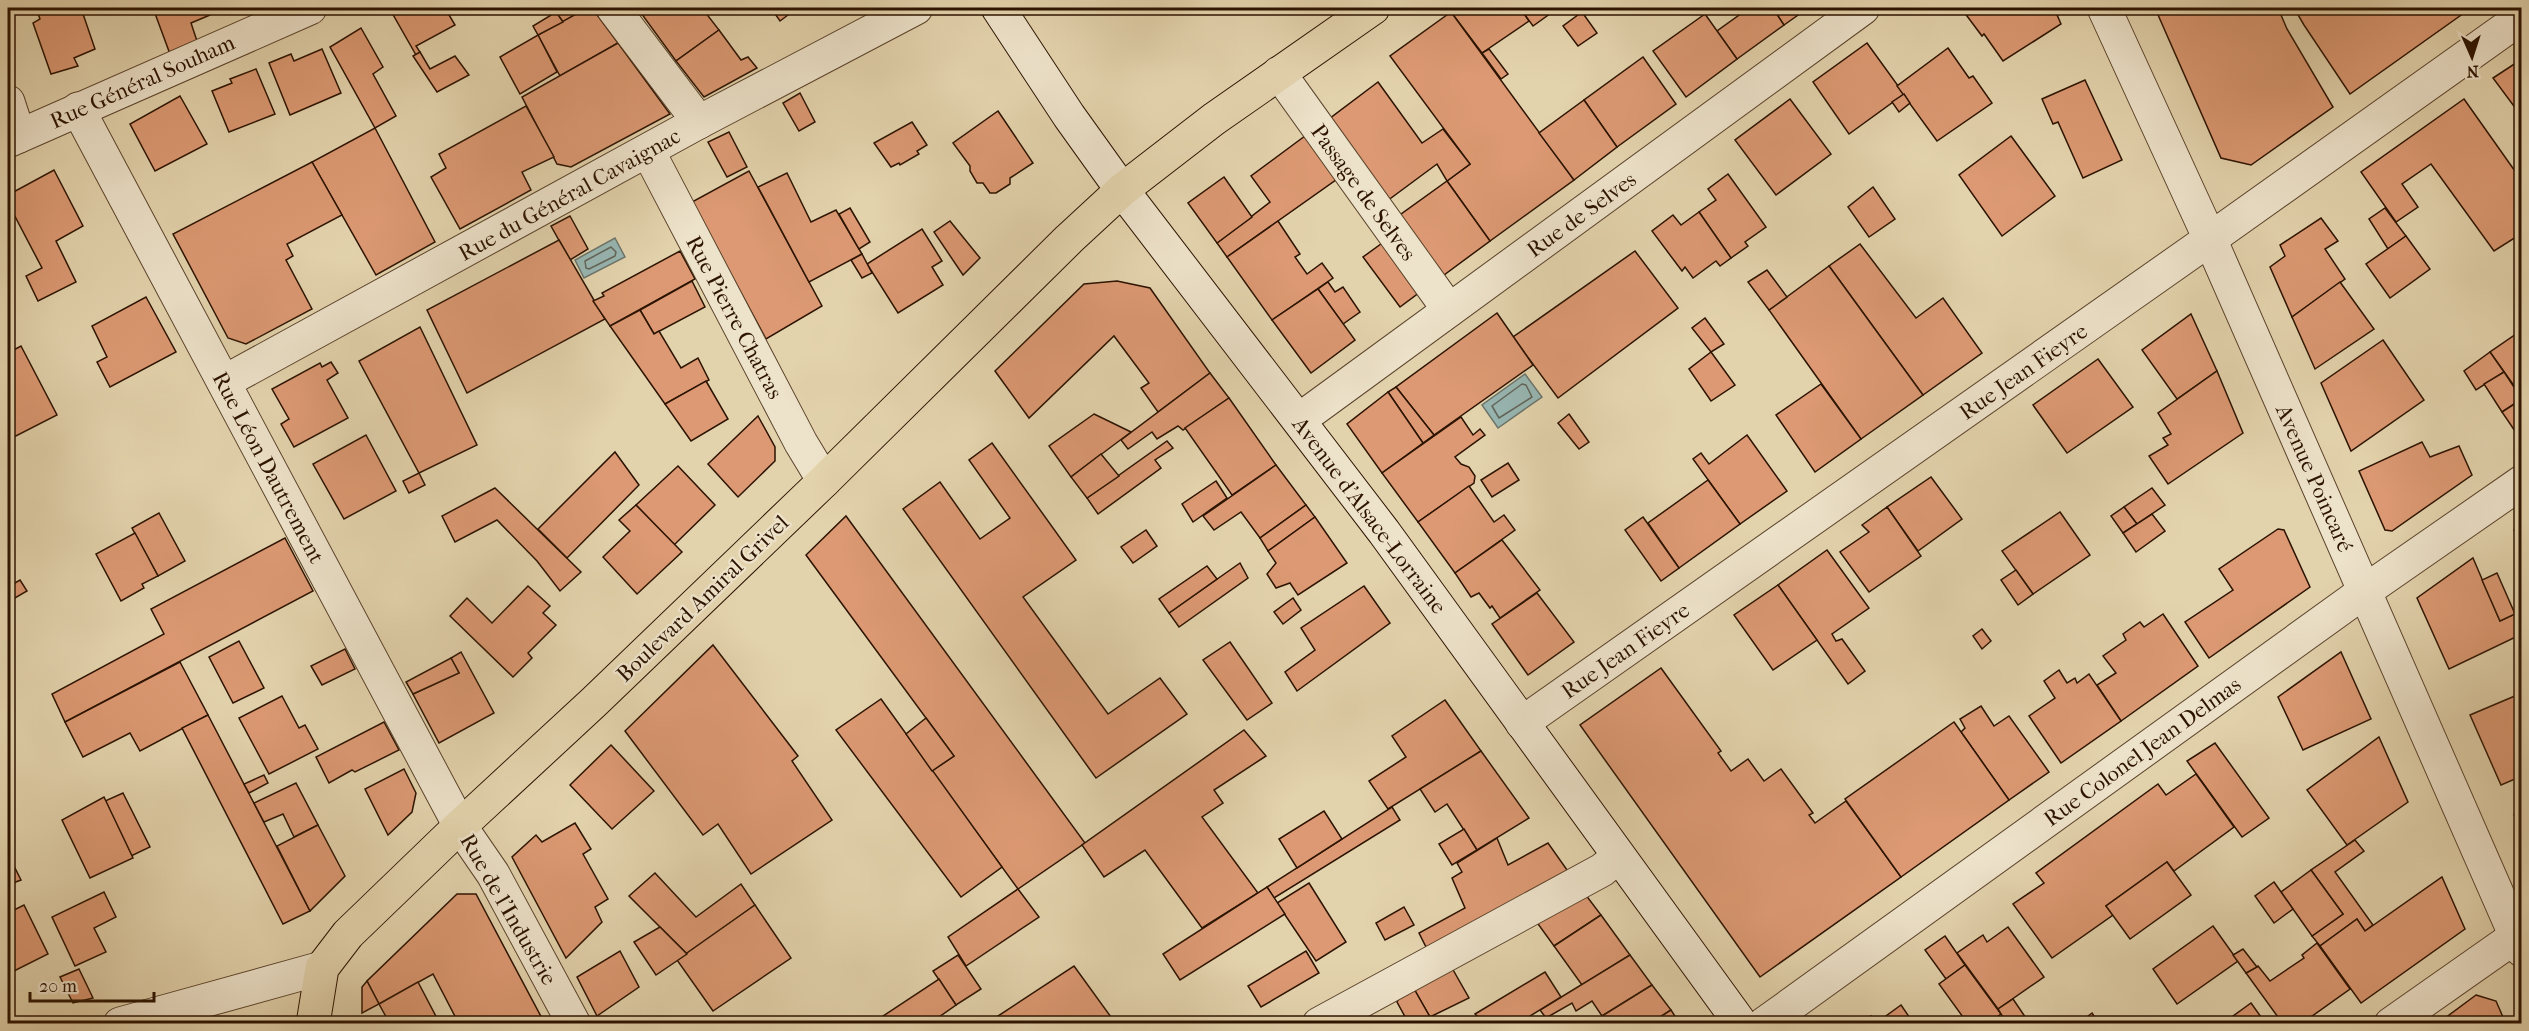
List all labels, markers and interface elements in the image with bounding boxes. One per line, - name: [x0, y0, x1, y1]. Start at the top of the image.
- north arrow: [2442, 27, 2502, 87]
- street label: Rue Général Souham: [46, 29, 239, 134]
- text: N: [2465, 62, 2479, 81]
- street label: Passage de Selves: [1305, 119, 1421, 266]
- street label: Rue du Général Cavaignac: [454, 123, 685, 267]
- street label: Rue de Selves: [1522, 166, 1641, 263]
- street label: Rue Pierre Chatras: [680, 231, 788, 404]
- street label: Rue Jean Fieyre: [1955, 318, 2093, 426]
- street label: Rue Léon Dautrement: [207, 367, 330, 568]
- street label: Avenue Poincaré: [2270, 400, 2358, 556]
- street label: Avenue d'Alsace-Lorraine: [1286, 411, 1452, 619]
- street label: Boulevard Amiral Grivel: [611, 510, 794, 688]
- street label: Rue Jean Fieyre: [1557, 597, 1695, 705]
- street label: Rue Colonel Jean Delmas: [2039, 672, 2246, 832]
- street label: Rue de l'Industrie: [454, 829, 562, 990]
- scale bar: [30, 965, 154, 1003]
- text: 20 m: [39, 976, 77, 997]

